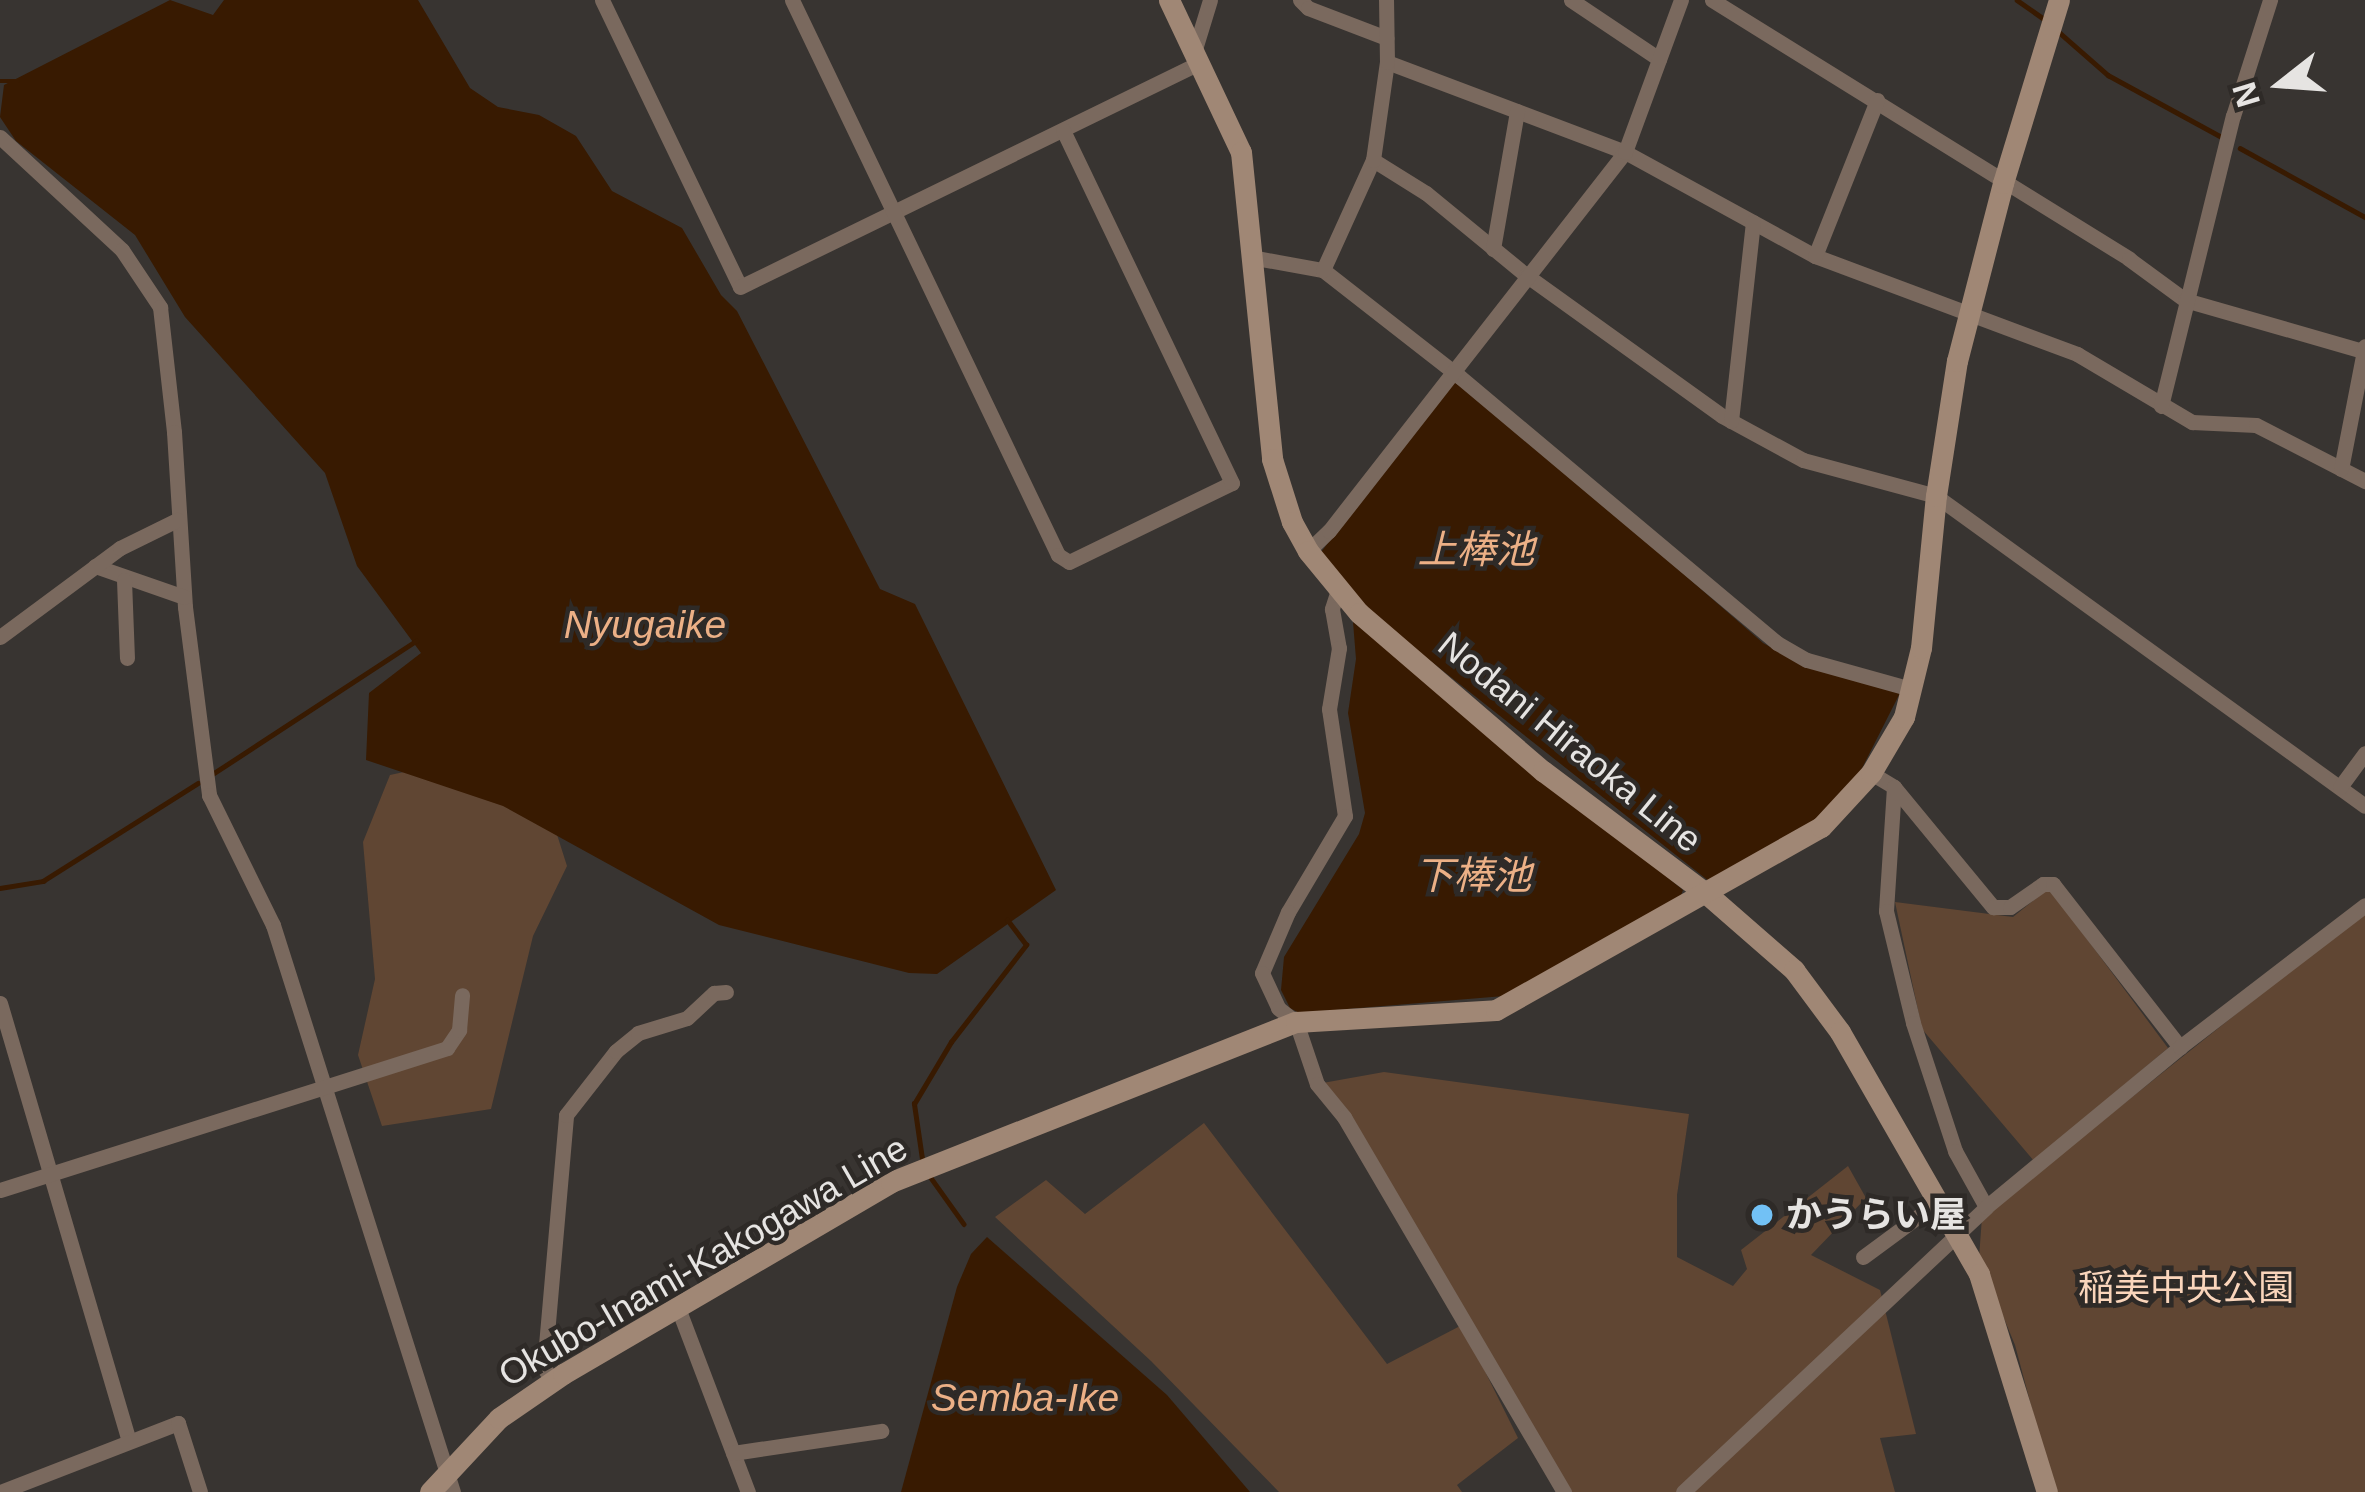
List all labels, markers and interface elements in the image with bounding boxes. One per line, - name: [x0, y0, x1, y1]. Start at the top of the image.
- north arrow: [2221, 24, 2341, 144]
- text: N: [2225, 78, 2267, 111]
- water label: 上棒池: [1418, 527, 1534, 573]
- water label: Nyugaike: [564, 602, 726, 648]
- street label: Nodani Hiraoka Line: [1430, 623, 1710, 861]
- water label: 下棒池: [1415, 853, 1531, 899]
- street label: Okubo-Inami-Kakogawa Line: [491, 1126, 915, 1396]
- place label: かうらい屋: [1786, 1193, 1966, 1237]
- marker: かうらい屋: [1749, 1202, 1775, 1228]
- park label: 稲美中央公園: [2078, 1266, 2294, 1310]
- water label: Semba-Ike: [931, 1375, 1119, 1421]

